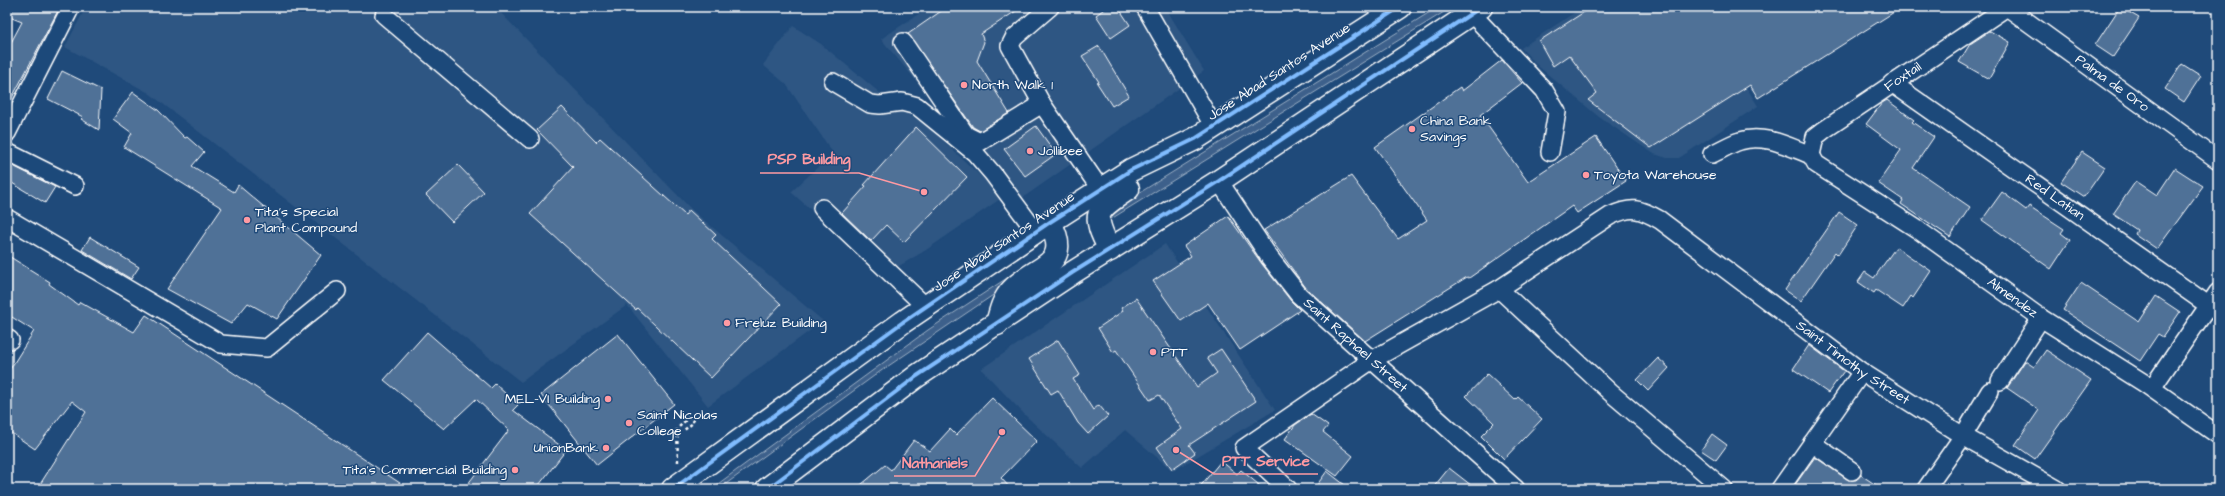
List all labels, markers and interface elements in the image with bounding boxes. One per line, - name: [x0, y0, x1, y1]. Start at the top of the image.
- street label: Jose Abad Santos Avenue: [1204, 18, 1355, 126]
- street label: Palma de Oro: [2071, 50, 2154, 117]
- street label: Foxtail: [1880, 57, 1926, 97]
- place label: North Walk 1: [972, 75, 1053, 95]
- marker: North Walk 1: [959, 80, 969, 90]
- place label: China Bank Savings: [1420, 111, 1492, 147]
- marker: China Bank Savings: [1407, 124, 1417, 134]
- place label: Jollibee: [1038, 141, 1083, 161]
- callout: PSP Building: [760, 146, 859, 173]
- marker: Jollibee: [1025, 146, 1035, 156]
- text: PSP Building: [768, 149, 851, 172]
- place label: Toyota Warehouse: [1594, 165, 1717, 185]
- street label: Red Latian: [2021, 169, 2089, 225]
- marker: Toyota Warehouse: [1581, 170, 1591, 180]
- street label: Jose Abad Santos Avenue: [929, 187, 1079, 297]
- place label: Tita's Special Plant Compound: [255, 202, 357, 238]
- marker: Tita's Special Plant Compound: [242, 215, 252, 225]
- street label: Almendez: [1983, 272, 2042, 323]
- street label: Saint Raphael Street: [1299, 293, 1412, 398]
- place label: Freluz Building: [735, 313, 827, 333]
- street label: Saint Timothy Street: [1792, 316, 1914, 410]
- marker: Freluz Building: [722, 318, 732, 328]
- place label: PTT: [1161, 342, 1188, 362]
- marker: PTT: [1148, 347, 1158, 357]
- place label: MEL-VI Building: [505, 389, 600, 409]
- marker: MEL-VI Building: [603, 394, 613, 404]
- place label: Saint Nicolas College: [637, 405, 718, 441]
- marker: Saint Nicolas College: [624, 418, 634, 428]
- place label: UnionBank: [533, 438, 598, 458]
- marker: UnionBank: [601, 443, 611, 453]
- callout: PTT Service: [1214, 447, 1318, 474]
- callout: Nathaniels: [894, 449, 975, 476]
- text: PTT Service: [1222, 451, 1310, 472]
- text: Nathaniels: [902, 453, 968, 474]
- place label: Tita's Commercial Building: [343, 460, 507, 480]
- marker: Tita's Commercial Building: [510, 465, 520, 475]

